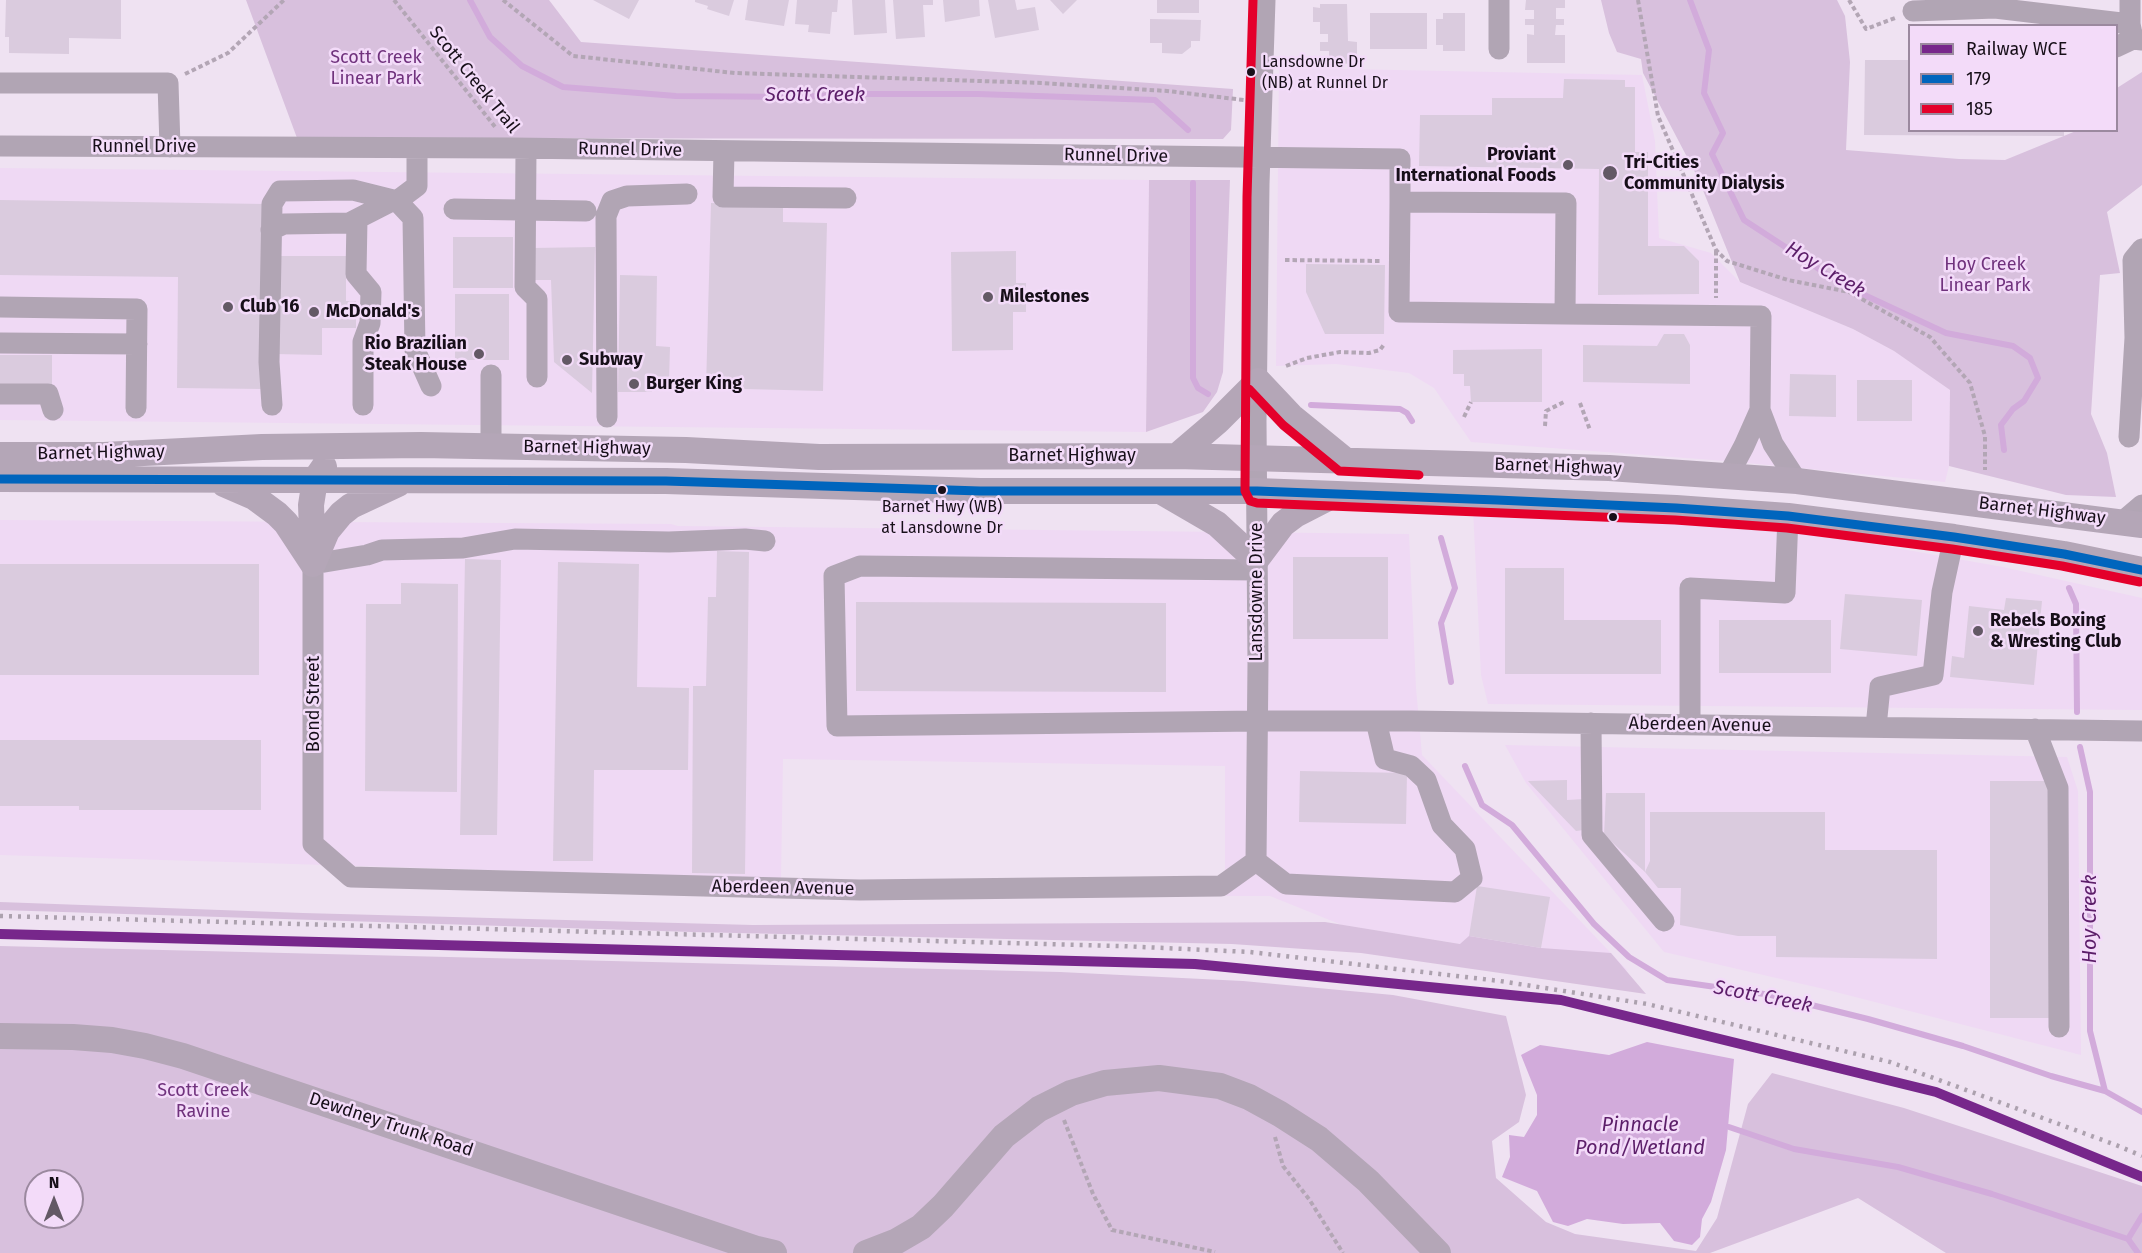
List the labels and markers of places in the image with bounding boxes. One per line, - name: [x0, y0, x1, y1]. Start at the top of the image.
- place label: Lansdowne Dr (NB) at Runnel Dr: [1262, 53, 1388, 91]
- marker: Lansdowne Dr (NB) at Runnel Dr: [1245, 66, 1257, 78]
- place label: Proviant International Foods: [1395, 144, 1556, 186]
- place label: Tri-Cities Community Dialysis: [1624, 152, 1784, 195]
- marker: Proviant International Foods: [1561, 158, 1575, 172]
- marker: Tri-Cities Community Dialysis: [1601, 164, 1619, 182]
- place label: Milestones: [1000, 286, 1089, 308]
- marker: Milestones: [981, 290, 995, 304]
- place label: Club 16: [240, 296, 299, 318]
- marker: Club 16: [221, 300, 235, 314]
- place label: McDonald's: [326, 301, 420, 323]
- marker: McDonald's: [307, 305, 321, 319]
- place label: Rio Brazilian Steak House: [364, 333, 467, 376]
- marker: Rio Brazilian Steak House: [472, 347, 486, 361]
- place label: Subway: [579, 349, 642, 371]
- marker: Subway: [560, 353, 574, 367]
- place label: Burger King: [646, 373, 742, 395]
- marker: Burger King: [627, 377, 641, 391]
- marker: Barnet Hwy (WB) at Lansdowne Dr: [936, 484, 948, 496]
- place label: Barnet Hwy (WB) at Lansdowne Dr: [881, 498, 1003, 536]
- unlabelled marker: [1607, 511, 1619, 523]
- place label: Rebels Boxing & Wresting Club: [1990, 610, 2122, 652]
- marker: Rebels Boxing & Wresting Club: [1971, 624, 1985, 638]

